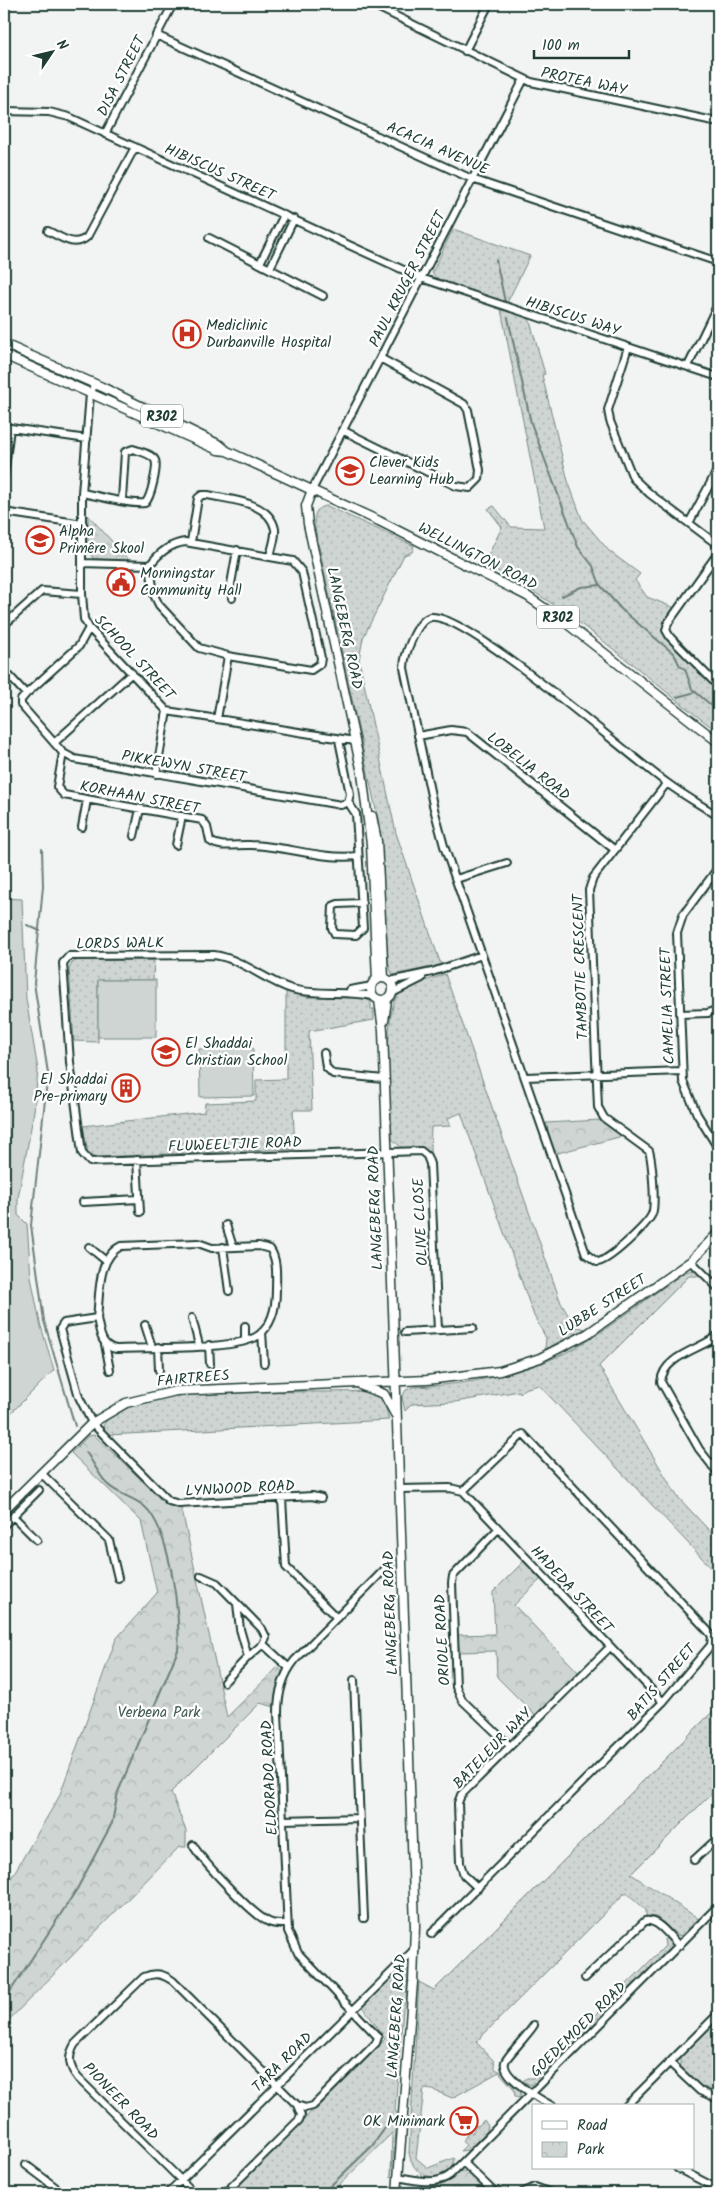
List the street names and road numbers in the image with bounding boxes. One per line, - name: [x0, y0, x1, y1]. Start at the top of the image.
- street label: DISA STREET: [91, 30, 153, 121]
- street label: PROTEA WAY: [538, 61, 630, 103]
- street label: ACACIA AVENUE: [383, 116, 494, 183]
- street label: HIBISCUS STREET: [160, 138, 281, 209]
- street label: PAUL KRUGER STREET: [363, 205, 454, 352]
- street label: HIBISCUS WAY: [522, 290, 624, 344]
- road number: R302: [141, 404, 183, 428]
- street label: WELLINGTON ROAD: [414, 516, 542, 597]
- street label: LANGEBERG ROAD: [319, 565, 369, 692]
- road number: R302: [537, 606, 579, 628]
- street label: SCHOOL STREET: [88, 609, 182, 708]
- street label: LOBELIA ROAD: [481, 726, 576, 807]
- street label: PIKKEWYN STREET: [120, 744, 250, 790]
- street label: KORHAAN STREET: [78, 775, 204, 822]
- street label: TAMBOTIE CRESCENT: [566, 892, 596, 1040]
- street label: LORDS WALK: [76, 931, 164, 957]
- street label: CAMELIA STREET: [654, 945, 682, 1065]
- street label: FLUWEELTJIE ROAD: [168, 1131, 303, 1159]
- street label: LANGEBERG ROAD: [362, 1145, 390, 1271]
- street label: OLIVE CLOSE: [407, 1176, 435, 1266]
- street label: LUBBE STREET: [553, 1267, 653, 1344]
- street label: FAIRTREES: [156, 1364, 230, 1394]
- street label: LYNWOOD ROAD: [185, 1474, 296, 1504]
- street label: HADEDA STREET: [524, 1540, 620, 1641]
- street label: LANGEBERG ROAD: [377, 1550, 405, 1676]
- street label: ORIOLE ROAD: [429, 1593, 457, 1686]
- street label: BATIS STREET: [621, 1637, 703, 1727]
- street label: BATELEUR WAY: [447, 1701, 539, 1795]
- street label: ELDORADO ROAD: [255, 1719, 285, 1836]
- street label: LANGEBERG ROAD: [381, 1953, 413, 2079]
- street label: GOEDEMOED ROAD: [525, 1976, 633, 2083]
- street label: TARA ROAD: [247, 2026, 319, 2099]
- street label: PIONEER ROAD: [76, 2057, 164, 2147]

